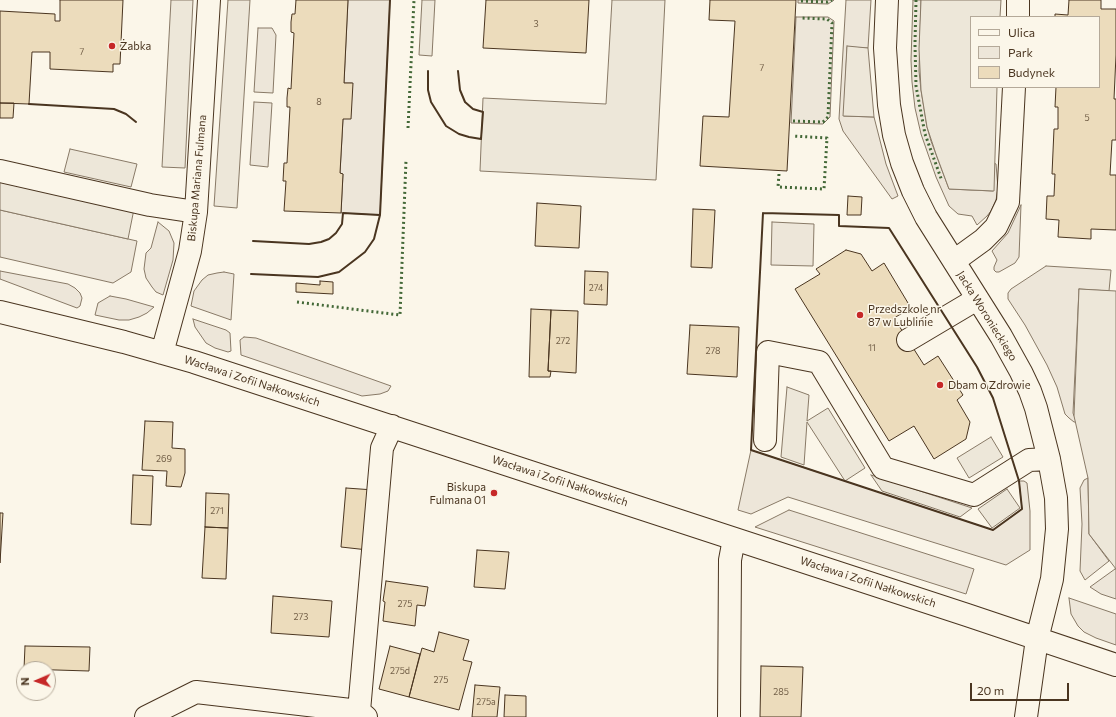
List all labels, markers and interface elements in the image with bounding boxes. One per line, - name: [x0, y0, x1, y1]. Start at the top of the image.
- legend: [970, 16, 1100, 88]
- house number: 3: [533, 19, 539, 29]
- text: Ulica: [1008, 25, 1035, 39]
- place label: Żabka: [120, 39, 151, 53]
- marker: Żabka: [107, 41, 117, 51]
- text: Park: [1008, 45, 1033, 59]
- house number: 7: [80, 47, 84, 57]
- house number: 7: [760, 63, 764, 73]
- text: Budynek: [1008, 65, 1055, 79]
- house number: 8: [316, 97, 322, 107]
- house number: 5: [1084, 113, 1090, 123]
- street label: Biskupa Mariana Fulmana: [185, 114, 209, 242]
- street label: Jacka Woronieckiego: [954, 269, 1020, 363]
- house number: 274: [589, 283, 603, 293]
- place label: Przedszkole nr 87 w Lublinie: [868, 302, 941, 328]
- marker: Przedszkole nr 87 w Lublinie: [855, 310, 865, 320]
- house number: 272: [556, 336, 570, 346]
- house number: 11: [868, 343, 876, 353]
- house number: 278: [705, 346, 721, 356]
- street label: Wacława i Zofii Nałkowskich: [182, 353, 322, 409]
- place label: Dbam o Zdrowie: [948, 378, 1030, 392]
- marker: Dbam o Zdrowie: [935, 380, 945, 390]
- street label: Wacława i Zofii Nałkowskich: [490, 453, 630, 509]
- house number: 269: [156, 454, 172, 464]
- place label: Biskupa Fulmana 01: [430, 480, 486, 506]
- marker: Biskupa Fulmana 01: [489, 488, 499, 498]
- house number: 271: [210, 506, 224, 516]
- street label: Wacława i Zofii Nałkowskich: [798, 554, 938, 610]
- house number: 275: [398, 599, 412, 609]
- house number: 273: [294, 612, 308, 622]
- north arrow: [16, 661, 56, 701]
- house number: 275d: [390, 666, 410, 676]
- house number: 275: [434, 675, 448, 685]
- scale bar: [972, 675, 1071, 701]
- text: N: [18, 677, 31, 686]
- text: 20 m: [977, 683, 1004, 697]
- house number: 285: [773, 687, 789, 697]
- house number: 275a: [476, 697, 496, 707]

